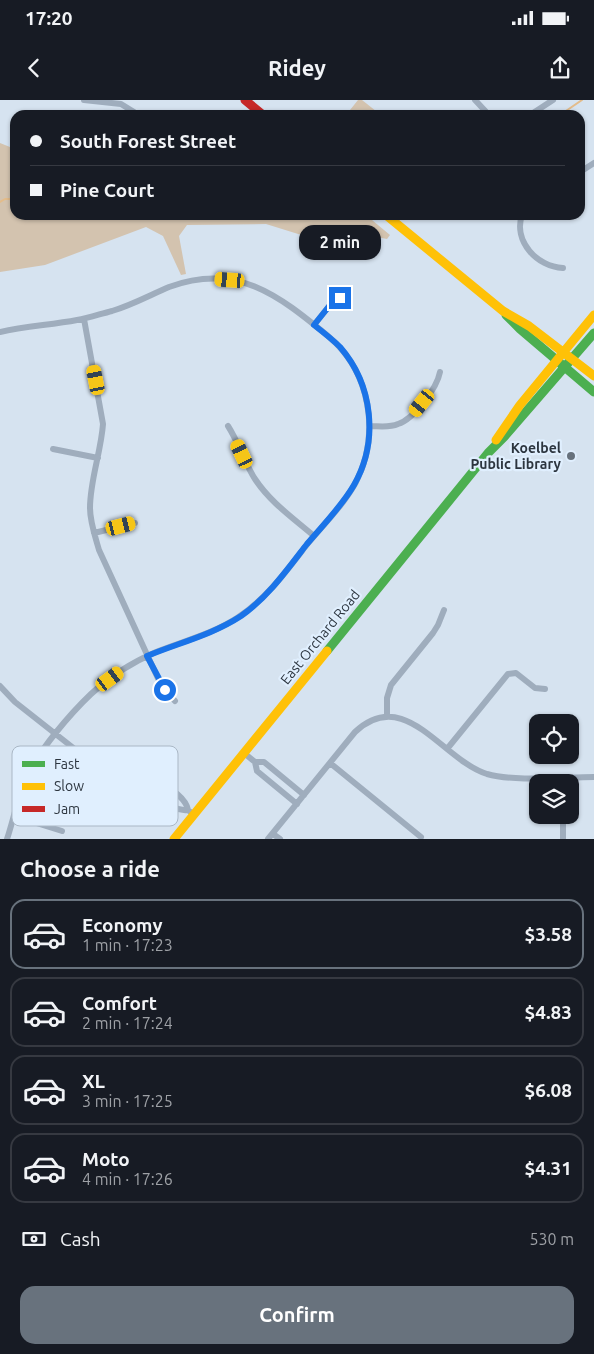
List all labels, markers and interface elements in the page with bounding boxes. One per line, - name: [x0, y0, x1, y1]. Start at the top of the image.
- text: 17:20: [25, 7, 73, 29]
- icon: back: [20, 54, 48, 82]
- icon: share: [546, 54, 574, 82]
- text: Ridey: [268, 55, 326, 80]
- text: South Forest Street: [60, 130, 236, 152]
- text: Pine Court: [60, 179, 154, 201]
- callout: 2 min: [299, 226, 381, 260]
- text: 2 min: [320, 233, 360, 251]
- car: [214, 271, 245, 289]
- route end: [329, 287, 351, 309]
- car: [85, 364, 106, 396]
- car: [406, 387, 437, 419]
- car: [228, 437, 255, 471]
- place label: Koelbel Public Library: [470, 440, 562, 472]
- marker: Koelbel Public Library: [565, 450, 577, 462]
- car: [104, 515, 137, 537]
- street label: East Orchard Road: [277, 587, 363, 687]
- car: [93, 664, 126, 694]
- route start: [154, 679, 176, 701]
- map controls: [529, 714, 579, 824]
- button: locate: [529, 714, 579, 764]
- legend: [12, 746, 178, 826]
- text: Fast: [54, 756, 80, 772]
- button: layers: [529, 774, 579, 824]
- text: Slow: [54, 778, 84, 794]
- text: Jam: [54, 801, 80, 817]
- text: Choose a ride: [20, 856, 160, 881]
- icon: car: [22, 912, 67, 957]
- text: Economy: [82, 914, 163, 936]
- text: $3.58: [524, 923, 572, 945]
- text: 1 min · 17:23: [82, 936, 173, 954]
- icon: car: [22, 990, 67, 1035]
- text: Comfort: [82, 992, 157, 1014]
- text: $4.83: [524, 1001, 572, 1023]
- text: 2 min · 17:24: [82, 1014, 173, 1032]
- icon: car: [22, 1068, 67, 1113]
- text: XL: [82, 1070, 105, 1092]
- text: $6.08: [524, 1079, 572, 1101]
- text: 3 min · 17:25: [82, 1092, 173, 1110]
- icon: car: [22, 1146, 67, 1191]
- text: Moto: [82, 1148, 130, 1170]
- text: $4.31: [524, 1157, 572, 1179]
- text: 4 min · 17:26: [82, 1170, 173, 1188]
- icon: cash: [20, 1225, 48, 1253]
- text: Cash: [60, 1228, 101, 1250]
- text: 530 m: [529, 1230, 574, 1248]
- button: Confirm: [20, 1286, 574, 1344]

